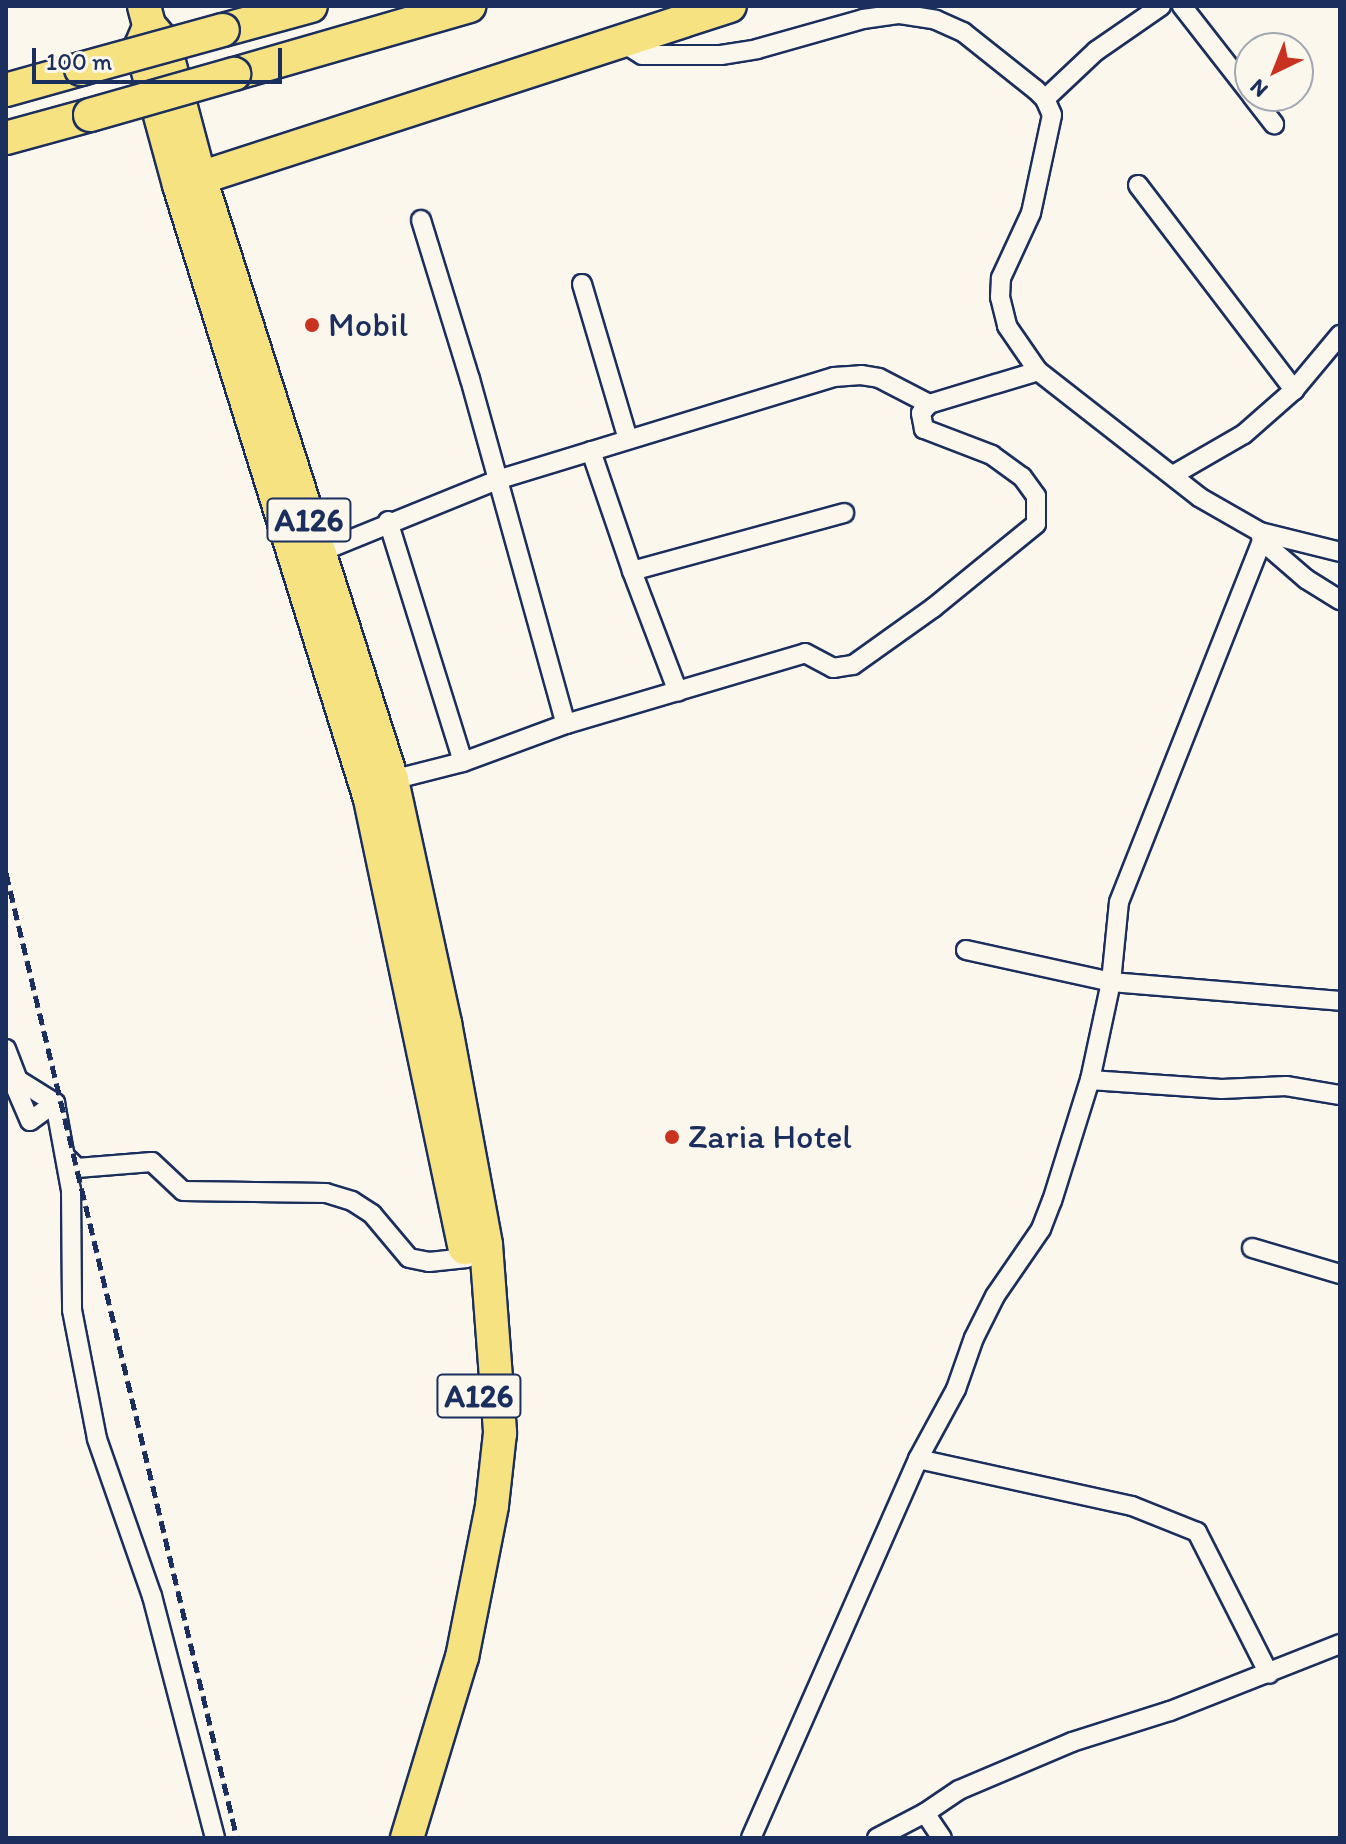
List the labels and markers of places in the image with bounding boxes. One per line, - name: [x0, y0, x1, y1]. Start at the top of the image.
- place label: Mobil: [328, 305, 408, 345]
- marker: Mobil: [303, 316, 321, 334]
- place label: Zaria Hotel: [688, 1117, 852, 1157]
- marker: Zaria Hotel: [663, 1128, 681, 1146]

